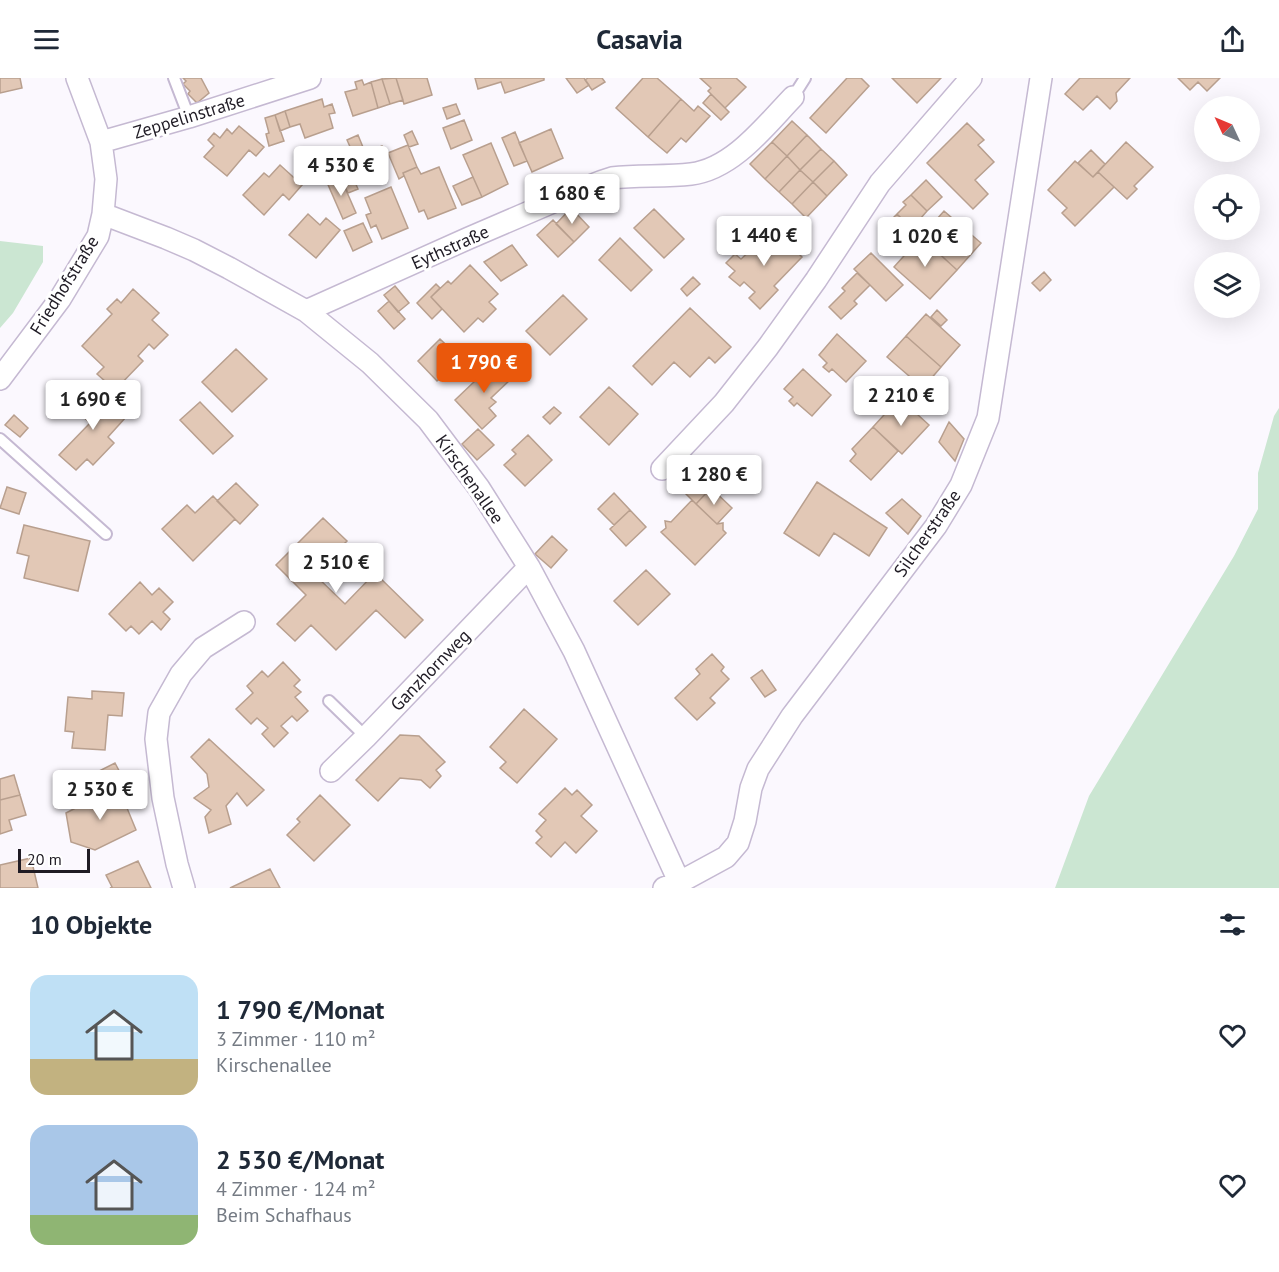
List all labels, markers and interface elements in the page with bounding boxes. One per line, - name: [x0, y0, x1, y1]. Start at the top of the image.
- text: Casavia: [596, 22, 683, 56]
- icon: menu: [30, 23, 63, 56]
- icon: share: [1216, 23, 1249, 56]
- street label: Zeppelinstraße: [131, 88, 247, 144]
- north arrow: [1194, 96, 1260, 162]
- map controls: [1194, 96, 1260, 318]
- pin: 4 530 €: [286, 146, 396, 197]
- text: 4 530 €: [308, 152, 374, 178]
- pin: 1 680 €: [517, 174, 627, 225]
- button: locate: [1194, 174, 1260, 240]
- text: 1 680 €: [539, 180, 605, 206]
- pin: 1 440 €: [709, 216, 819, 267]
- pin: 1 020 €: [870, 217, 980, 268]
- street label: Eythstraße: [408, 220, 492, 274]
- text: 1 440 €: [731, 222, 797, 248]
- text: 1 020 €: [892, 223, 958, 249]
- street label: Friedhofstraße: [24, 231, 104, 339]
- button: layers: [1194, 252, 1260, 318]
- pin: 1 790 €: [429, 343, 539, 394]
- text: 1 790 €: [451, 349, 517, 375]
- pin: 2 210 €: [846, 376, 956, 427]
- pin: 1 690 €: [38, 380, 148, 431]
- text: 2 210 €: [868, 382, 934, 408]
- text: 1 690 €: [60, 386, 126, 412]
- street label: Kirschenallee: [431, 430, 509, 528]
- pin: 1 280 €: [659, 455, 769, 506]
- text: 1 280 €: [681, 461, 747, 487]
- street label: Silcherstraße: [888, 485, 966, 581]
- pin: 2 510 €: [281, 543, 391, 594]
- text: 2 510 €: [303, 549, 369, 575]
- street label: Ganzhornweg: [385, 624, 475, 716]
- pin: 2 530 €: [45, 770, 155, 821]
- text: 2 530 €: [67, 776, 133, 802]
- scale bar: [18, 846, 90, 874]
- text: 20 m: [27, 849, 62, 869]
- text: 10 Objekte: [30, 908, 152, 941]
- icon: filters: [1216, 908, 1249, 941]
- text: 1 790 €/Monat: [216, 993, 384, 1026]
- icon: home: [78, 999, 150, 1071]
- icon: heart: [1216, 1019, 1249, 1052]
- text: 3 Zimmer · 110 m²: [216, 1026, 376, 1052]
- text: Kirschenallee: [216, 1052, 332, 1078]
- text: 2 530 €/Monat: [216, 1143, 384, 1176]
- icon: home: [78, 1149, 150, 1221]
- icon: heart: [1216, 1169, 1249, 1202]
- text: 4 Zimmer · 124 m²: [216, 1176, 376, 1202]
- text: Beim Schafhaus: [216, 1202, 352, 1228]

